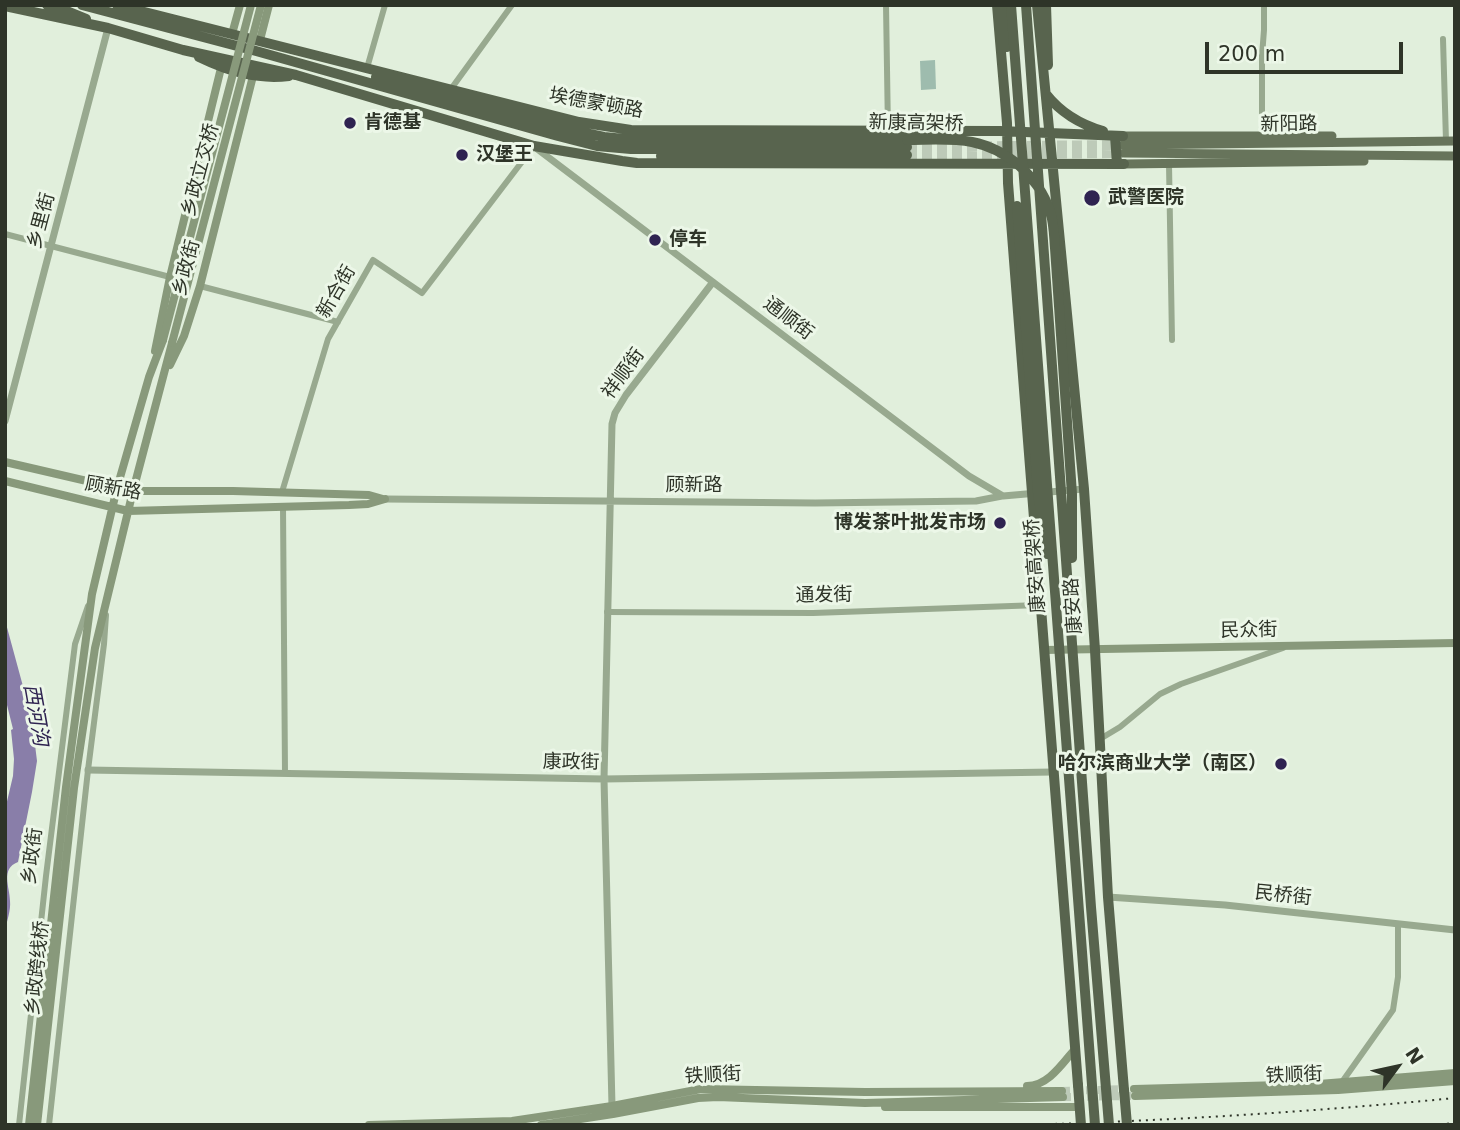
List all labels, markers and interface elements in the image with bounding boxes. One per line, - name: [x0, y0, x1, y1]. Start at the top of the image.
- scale bar: [1208, 28, 1406, 72]
- text: 200 m: [1218, 42, 1285, 66]
- street label: 埃德蒙顿路: [547, 85, 645, 123]
- place label: 肯德基: [364, 112, 421, 134]
- street label: 新康高架桥: [868, 112, 964, 136]
- street label: 新阳路: [1260, 113, 1318, 137]
- marker: 肯德基: [342, 115, 358, 131]
- street label: 乡政立交桥: [178, 121, 224, 219]
- place label: 汉堡王: [476, 144, 533, 166]
- marker: 汉堡王: [454, 147, 470, 163]
- place label: 武警医院: [1108, 187, 1184, 209]
- marker: 武警医院: [1082, 188, 1102, 208]
- street label: 乡里街: [24, 191, 60, 251]
- place label: 停车: [669, 229, 707, 251]
- marker: 停车: [647, 232, 663, 248]
- street label: 乡政街: [169, 238, 205, 298]
- street label: 新合街: [313, 262, 361, 322]
- street label: 通顺街: [758, 293, 818, 345]
- street label: 祥顺街: [598, 344, 650, 404]
- street label: 顾新路: [83, 473, 143, 505]
- street label: 顾新路: [666, 475, 722, 497]
- place label: 博发茶叶批发市场: [834, 512, 986, 534]
- marker: 博发茶叶批发市场: [992, 515, 1008, 531]
- street label: 康安高架桥: [1021, 518, 1051, 614]
- street label: 康安路: [1061, 577, 1087, 635]
- street label: 通发街: [795, 584, 853, 608]
- street label: 民众街: [1220, 619, 1278, 643]
- water label: 西河沟: [17, 682, 53, 748]
- street label: 康政街: [542, 751, 600, 775]
- place label: 哈尔滨商业大学（南区）: [1058, 753, 1267, 775]
- marker: 哈尔滨商业大学（南区）: [1273, 756, 1289, 772]
- street label: 乡政街: [18, 826, 48, 886]
- street label: 民桥街: [1253, 882, 1313, 910]
- street label: 乡政跨线桥: [22, 920, 54, 1016]
- north arrow: [1362, 1032, 1432, 1102]
- text: N: [1401, 1043, 1428, 1068]
- street label: 铁顺街: [684, 1063, 742, 1089]
- street label: 铁顺街: [1265, 1064, 1323, 1088]

